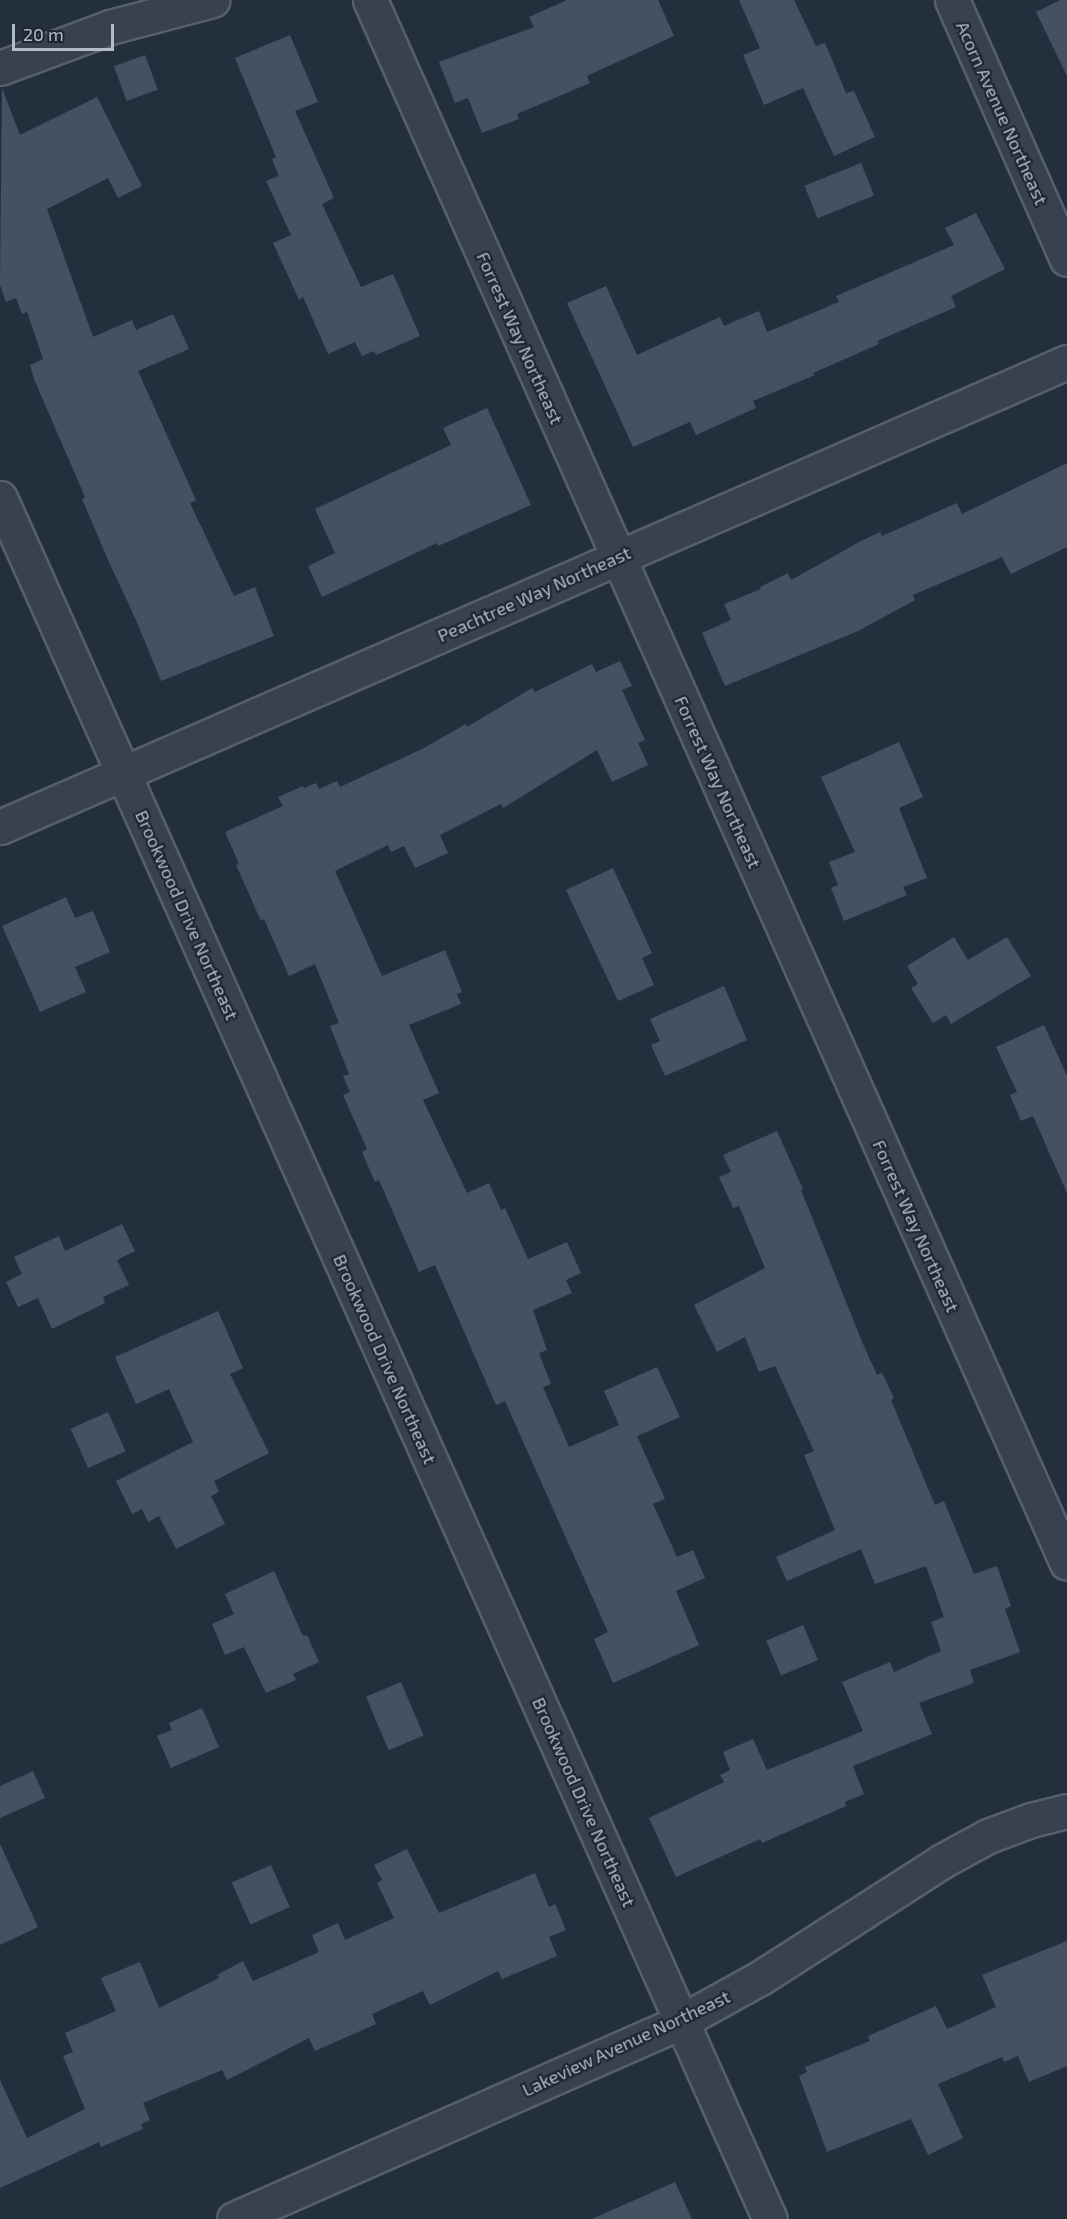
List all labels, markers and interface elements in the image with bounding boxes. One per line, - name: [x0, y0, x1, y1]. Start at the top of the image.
- scale bar: [15, 12, 117, 50]
- street label: Acorn Avenue Northeast: [952, 18, 1052, 208]
- text: 20 m: [23, 23, 64, 45]
- street label: Forrest Way Northeast: [472, 248, 568, 428]
- street label: Peachtree Way Northeast: [434, 541, 634, 647]
- street label: Forrest Way Northeast: [670, 692, 766, 872]
- street label: Brookwood Drive Northeast: [131, 807, 243, 1023]
- street label: Forrest Way Northeast: [868, 1136, 964, 1316]
- street label: Brookwood Drive Northeast: [329, 1251, 441, 1467]
- street label: Brookwood Drive Northeast: [528, 1694, 640, 1910]
- street label: Lakeview Avenue Northeast: [518, 1985, 734, 2101]

